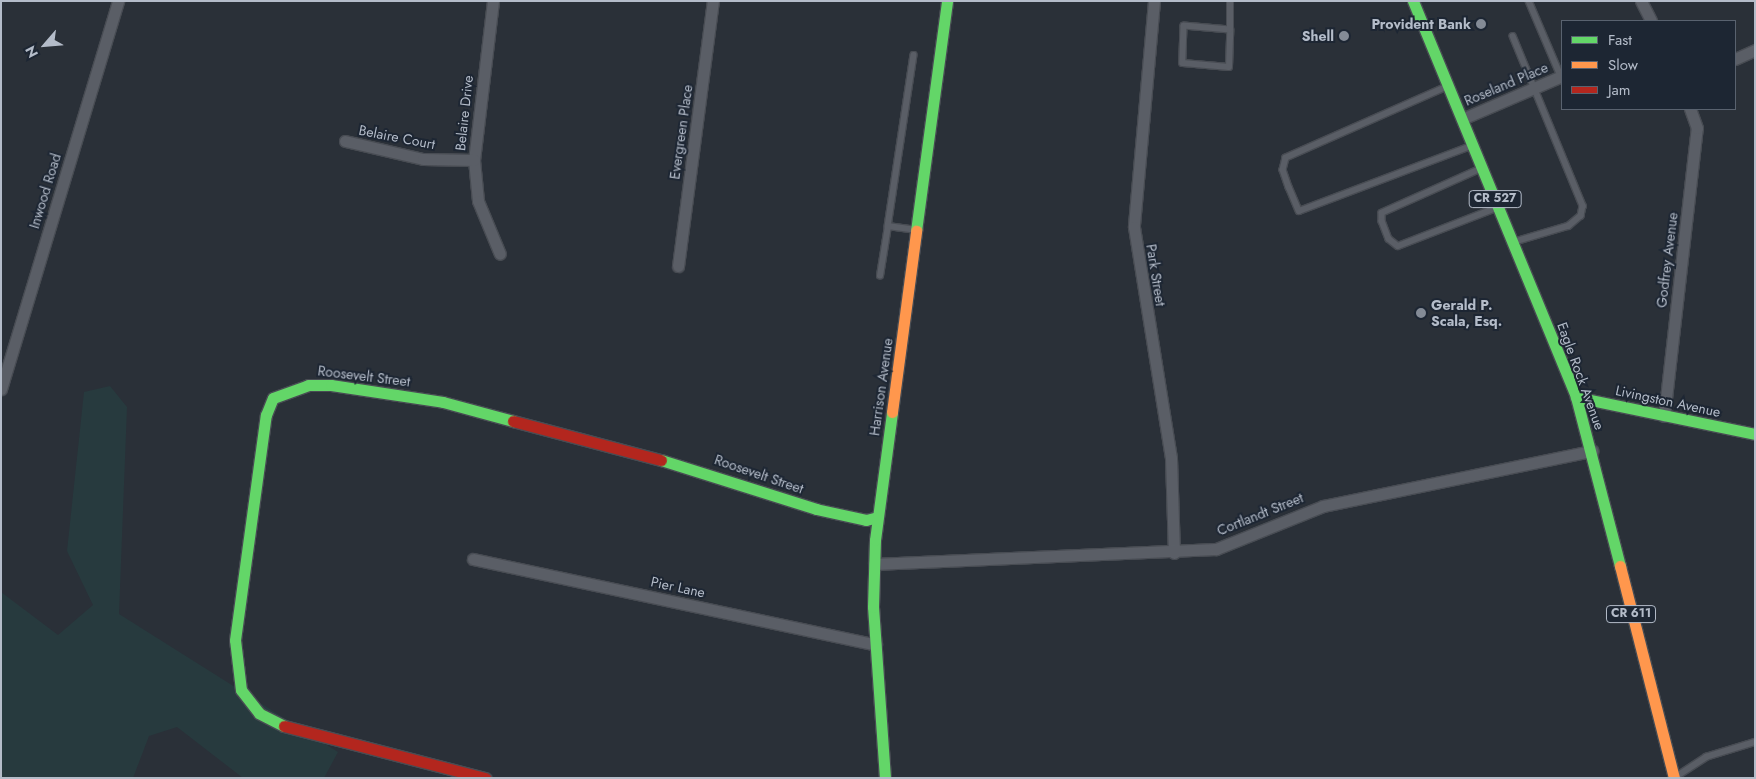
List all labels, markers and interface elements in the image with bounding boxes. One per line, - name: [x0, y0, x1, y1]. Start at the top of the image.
- place label: Provident Bank: [1371, 16, 1471, 32]
- marker: Provident Bank: [1475, 18, 1487, 30]
- north arrow: [20, 20, 70, 70]
- legend: [1561, 20, 1736, 110]
- place label: Shell: [1302, 28, 1334, 44]
- text: Fast: [1608, 29, 1632, 51]
- marker: Shell: [1338, 30, 1350, 42]
- text: N: [20, 42, 43, 61]
- text: Slow: [1608, 54, 1638, 76]
- street label: Roseland Place: [1462, 59, 1550, 109]
- street label: Belaire Drive: [452, 74, 476, 152]
- text: Jam: [1608, 79, 1631, 101]
- street label: Evergreen Place: [666, 84, 696, 180]
- street label: Belaire Court: [357, 121, 437, 153]
- street label: Inwood Road: [26, 151, 64, 231]
- road number: CR 527: [1468, 190, 1522, 208]
- street label: Godfrey Avenue: [1653, 211, 1681, 309]
- street label: Park Street: [1143, 243, 1169, 307]
- place label: Gerald P. Scala, Esq.: [1431, 297, 1502, 330]
- marker: Gerald P. Scala, Esq.: [1415, 307, 1427, 319]
- street label: Eagle Rock Avenue: [1554, 320, 1608, 432]
- street label: Harrison Avenue: [866, 337, 896, 437]
- street label: Roosevelt Street: [317, 362, 411, 390]
- street label: Livingston Avenue: [1614, 382, 1722, 420]
- street label: Roosevelt Street: [712, 451, 806, 497]
- street label: Cortlandt Street: [1214, 489, 1306, 539]
- street label: Pier Lane: [649, 573, 707, 601]
- road number: CR 611: [1605, 604, 1657, 624]

